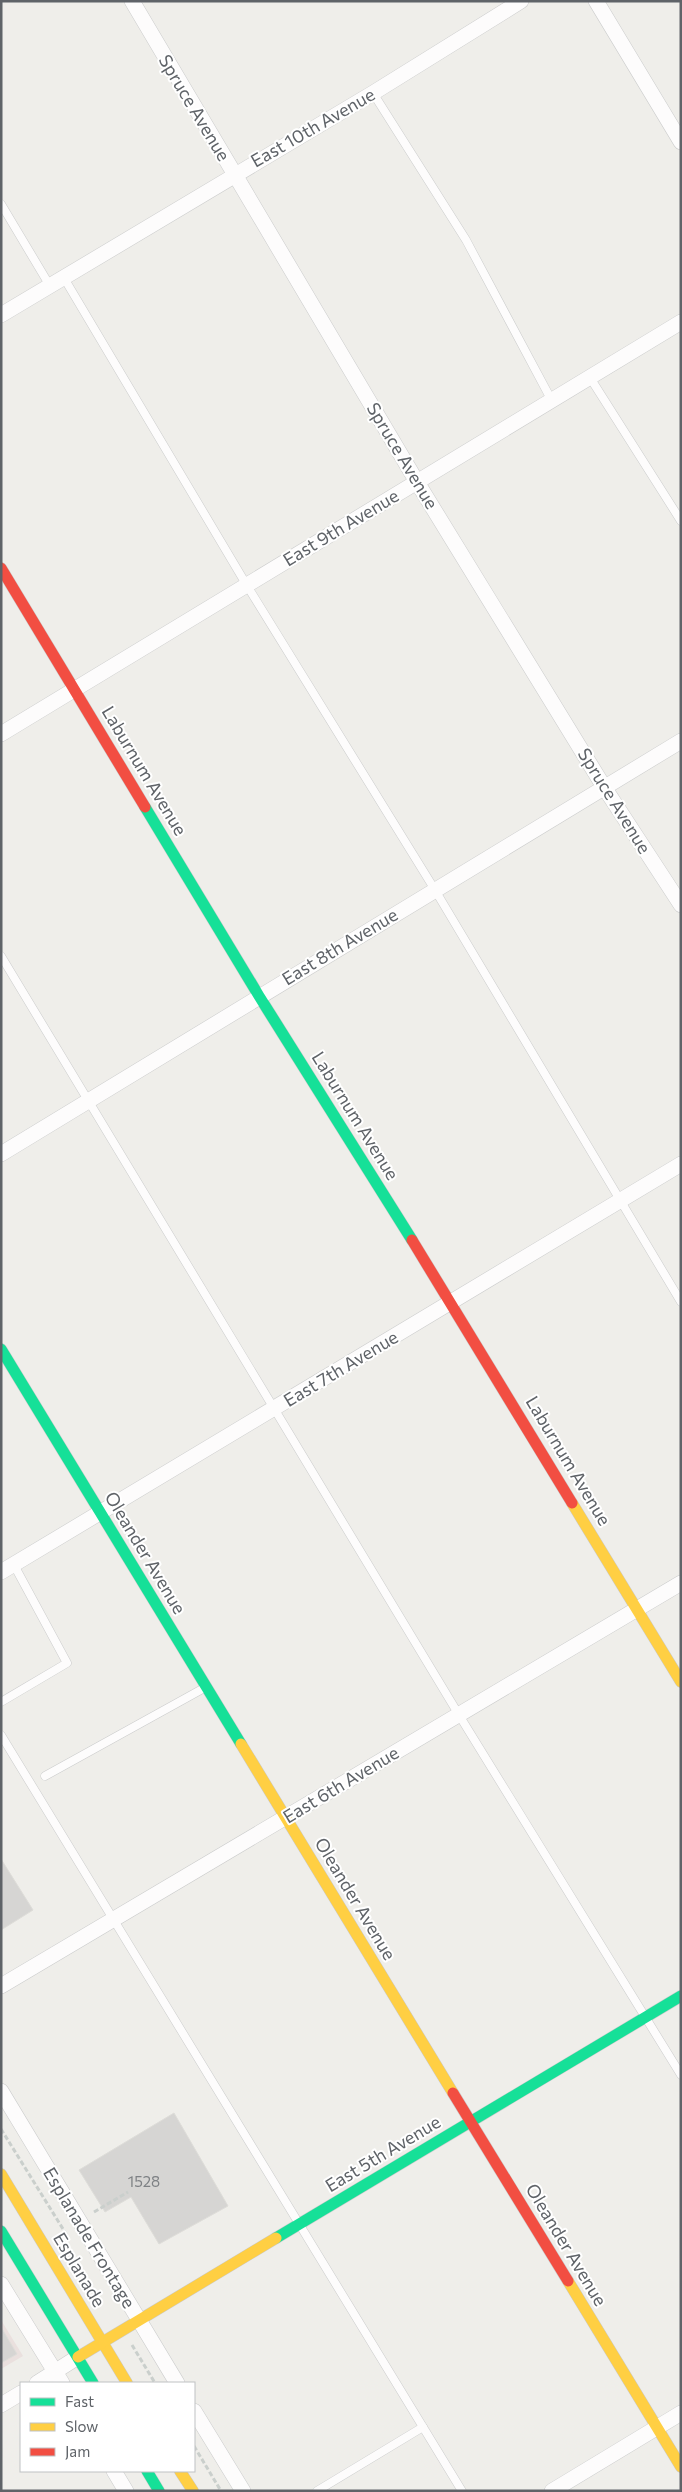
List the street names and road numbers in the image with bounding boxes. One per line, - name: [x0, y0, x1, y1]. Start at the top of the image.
- street label: Spruce Avenue: [154, 50, 235, 165]
- street label: East 10th Avenue: [247, 83, 378, 172]
- street label: Spruce Avenue: [362, 398, 443, 513]
- street label: East 9th Avenue: [279, 484, 402, 570]
- street label: Laburnum Avenue: [98, 702, 192, 839]
- street label: Spruce Avenue: [574, 744, 656, 857]
- street label: East 8th Avenue: [278, 903, 401, 989]
- street label: Laburnum Avenue: [308, 1047, 404, 1184]
- street label: East 7th Avenue: [279, 1325, 402, 1411]
- street label: Laburnum Avenue: [522, 1392, 616, 1529]
- street label: Oleander Avenue: [101, 1487, 191, 1618]
- street label: East 6th Avenue: [279, 1741, 402, 1827]
- street label: Oleander Avenue: [311, 1833, 401, 1964]
- street label: East 5th Avenue: [321, 2110, 444, 2196]
- street label: Esplanade Frontage: [38, 2164, 140, 2312]
- street label: Oleander Avenue: [522, 2179, 612, 2310]
- street label: Esplanade: [48, 2229, 110, 2311]

